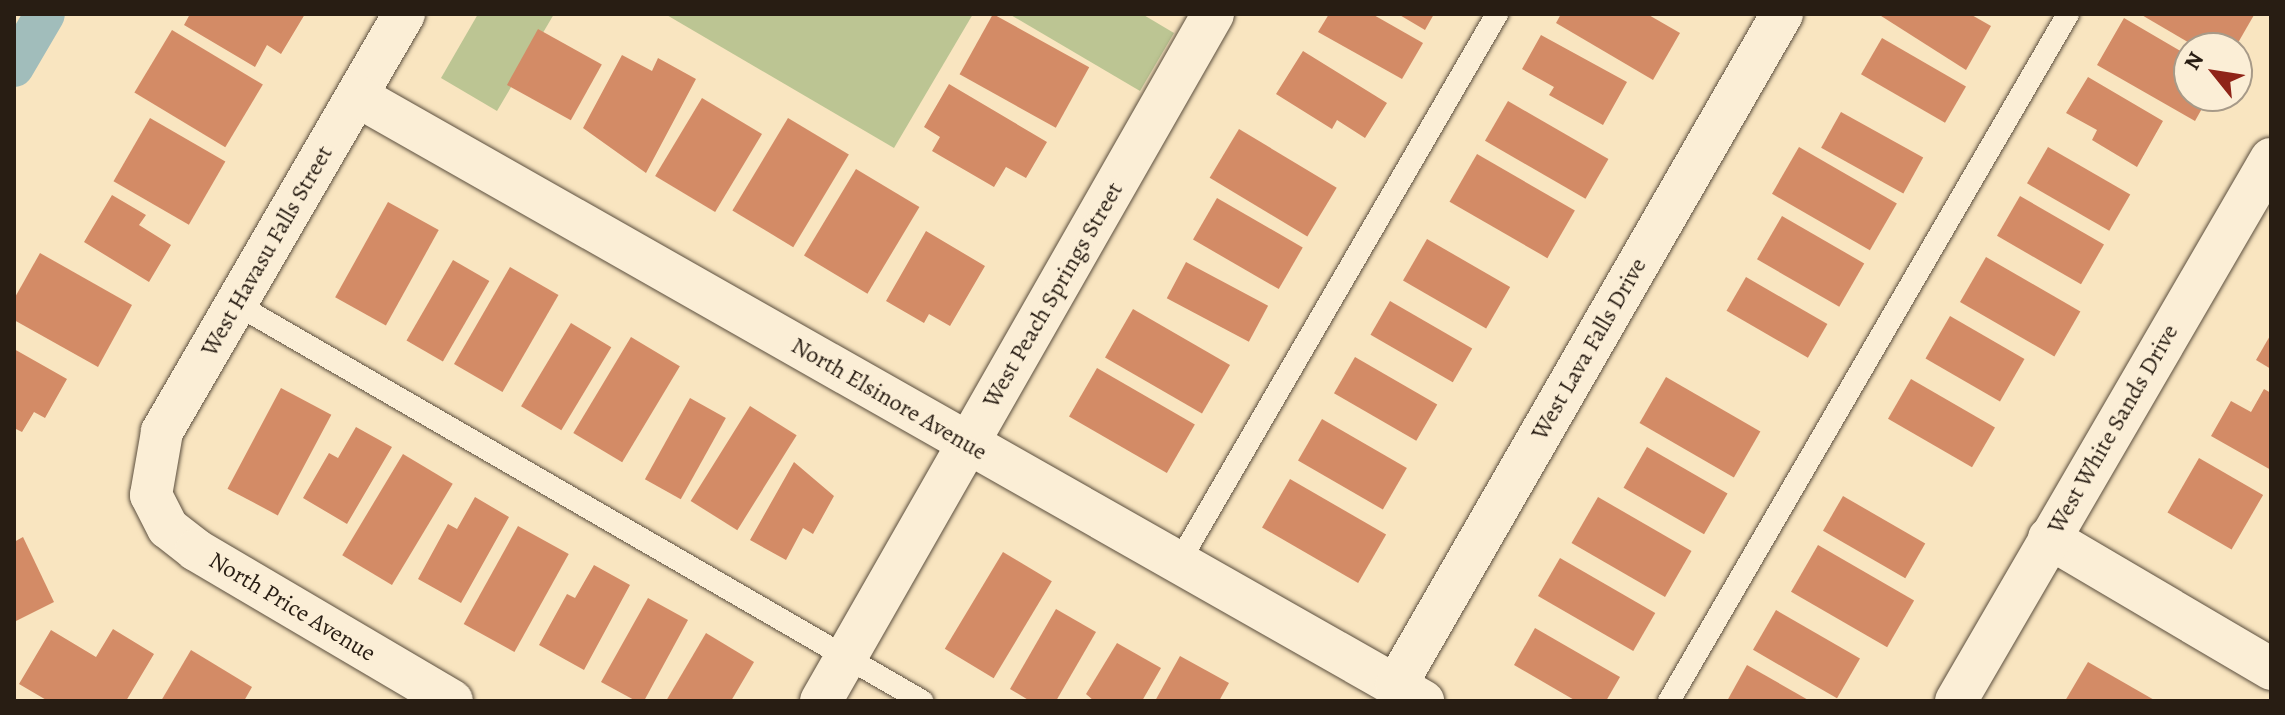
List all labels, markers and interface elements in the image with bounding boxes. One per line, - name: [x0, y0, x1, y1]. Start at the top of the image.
- north arrow: [2173, 32, 2253, 112]
- text: N: [2177, 47, 2211, 75]
- street label: West Havasu Falls Street: [195, 141, 339, 361]
- street label: West Peach Springs Street: [977, 177, 1129, 413]
- street label: West Lava Falls Drive: [1525, 253, 1653, 445]
- street label: West White Sands Drive: [2041, 319, 2185, 539]
- street label: North Elsinore Avenue: [786, 331, 992, 467]
- street label: North Price Avenue: [204, 546, 380, 668]

